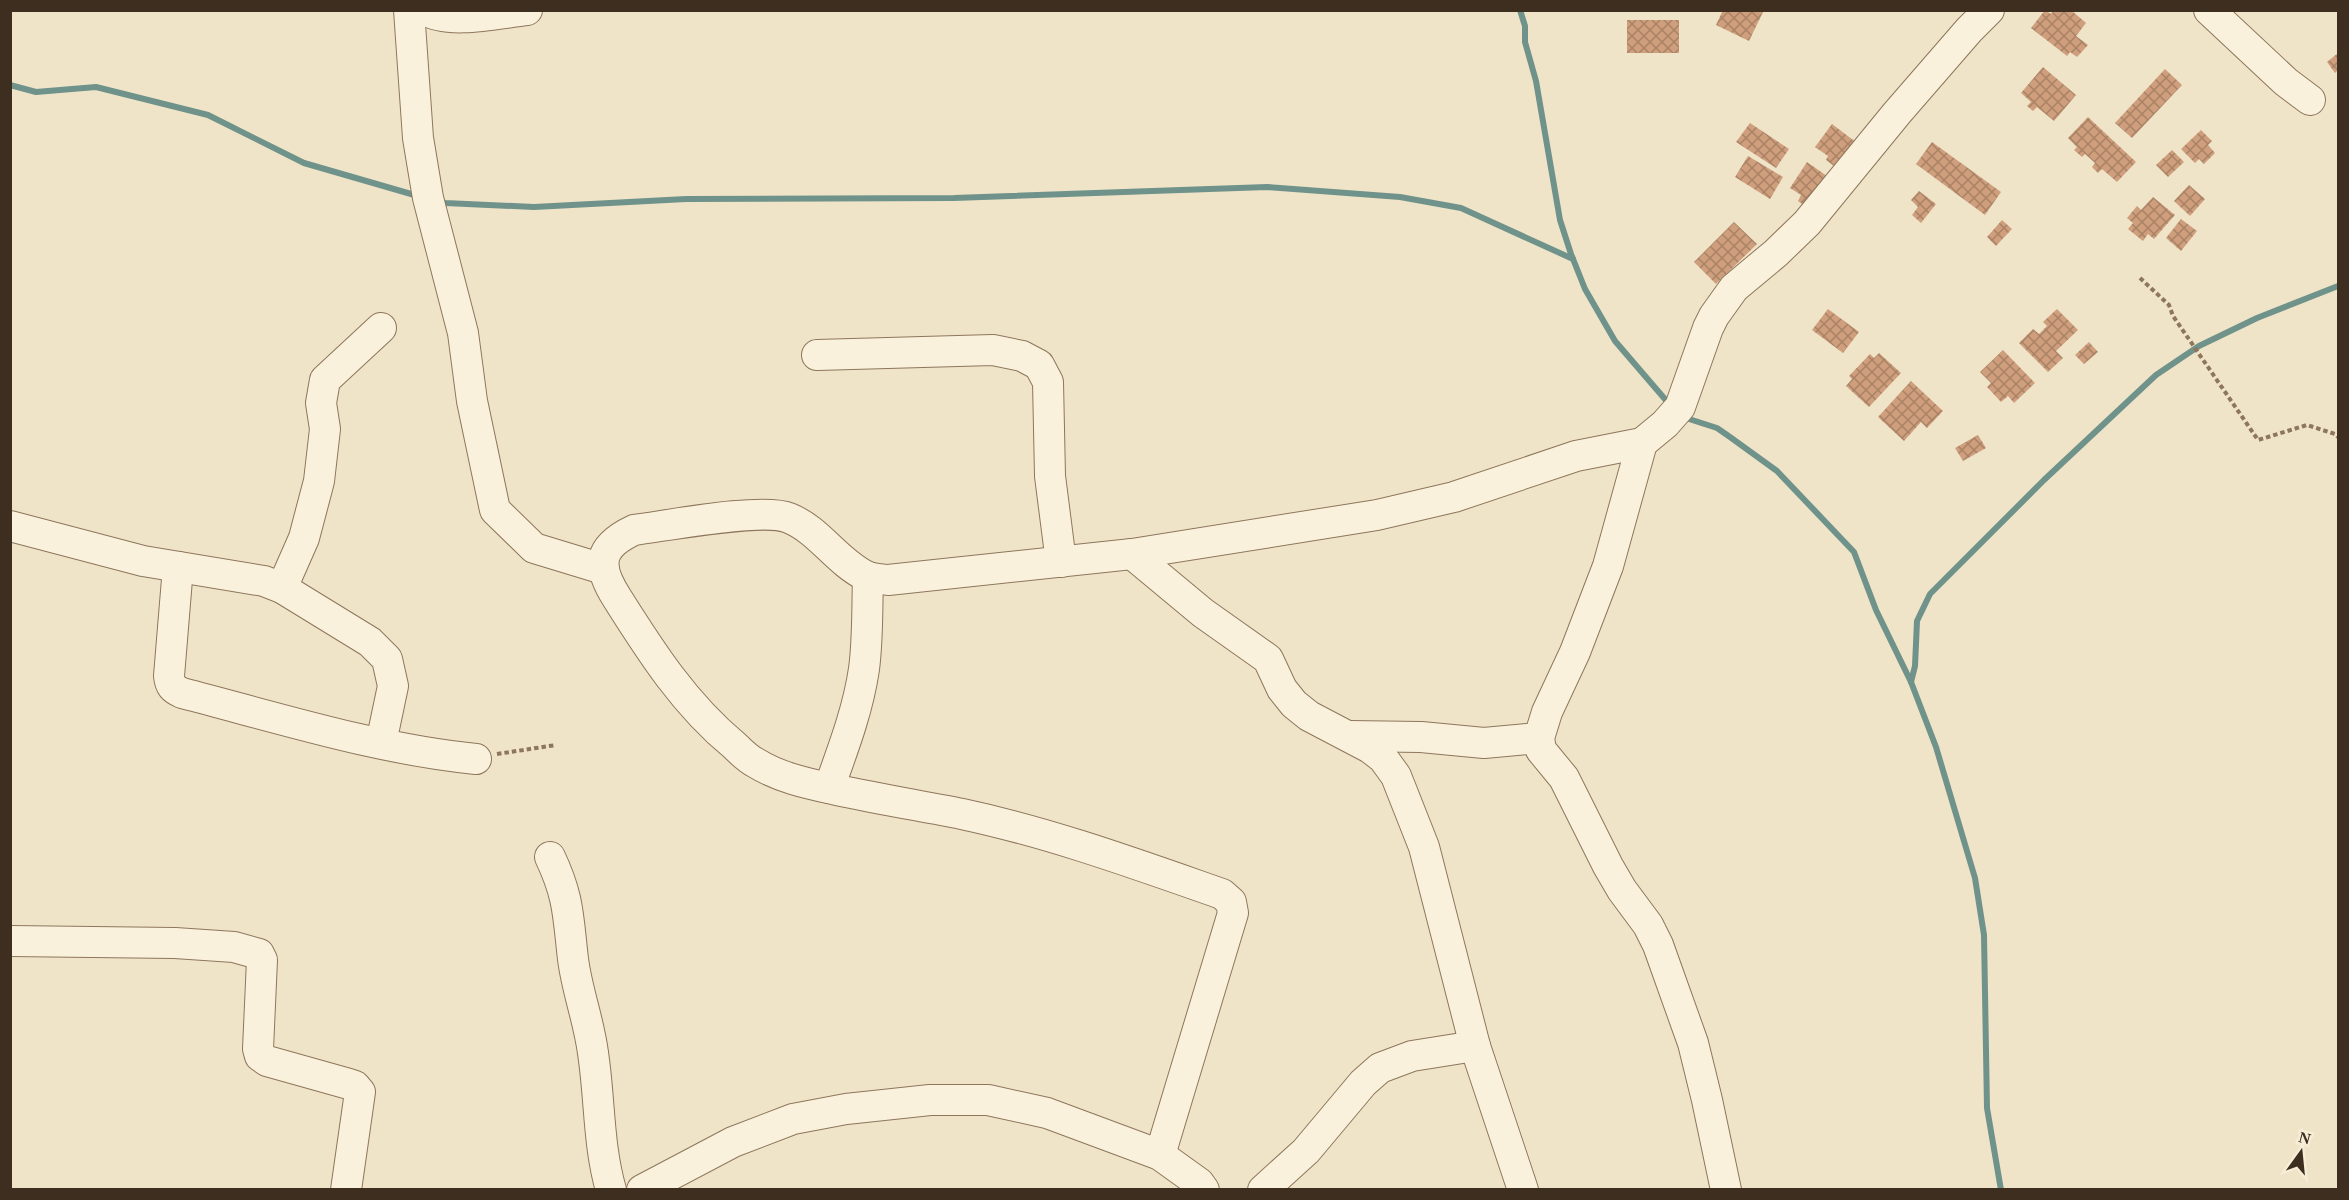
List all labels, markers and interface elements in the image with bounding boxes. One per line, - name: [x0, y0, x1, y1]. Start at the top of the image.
- north arrow: [2271, 1122, 2331, 1182]
- text: N: [2297, 1128, 2313, 1148]

